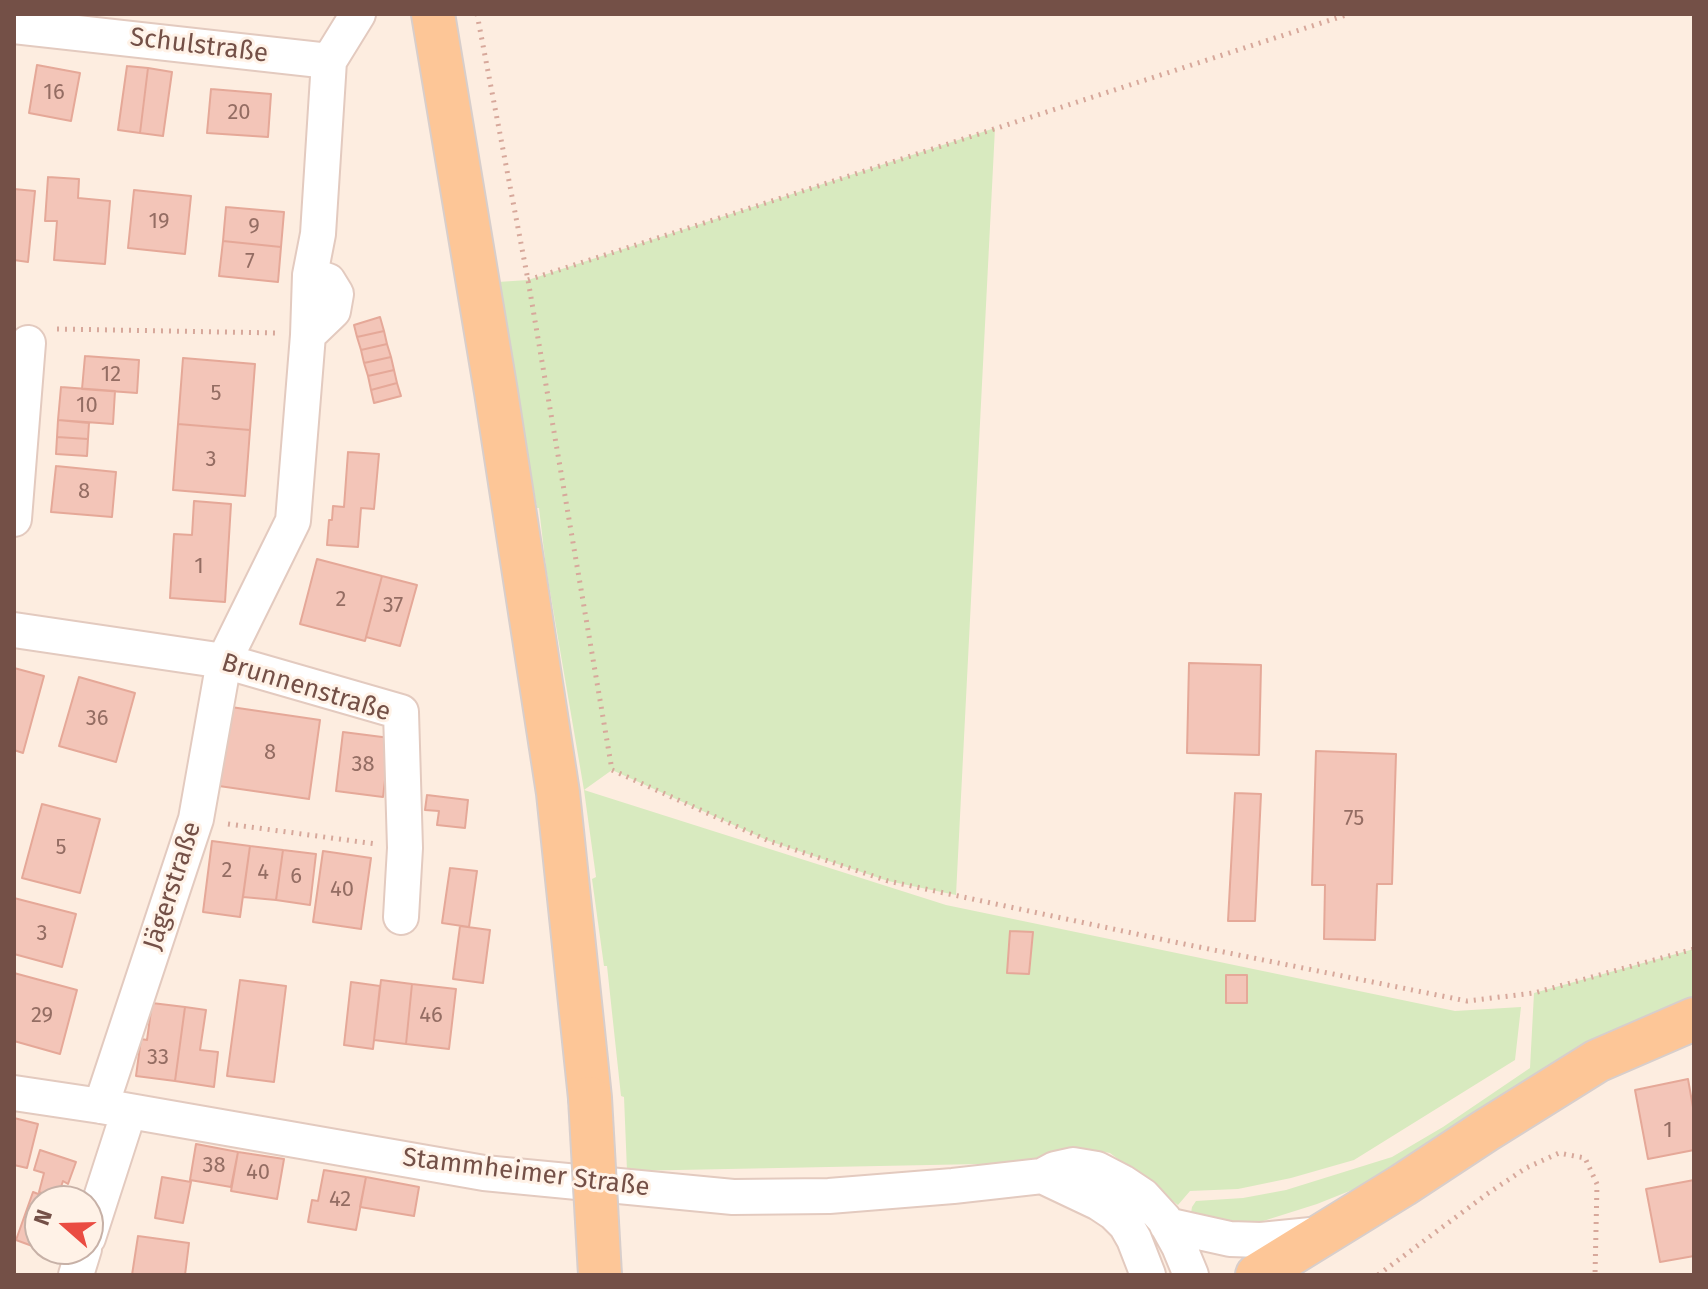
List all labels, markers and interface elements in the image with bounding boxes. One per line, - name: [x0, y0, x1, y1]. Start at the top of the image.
- street label: Schulstraße: [128, 22, 270, 70]
- house number: 16: [43, 80, 65, 106]
- house number: 20: [227, 100, 251, 126]
- house number: 19: [148, 209, 170, 235]
- house number: 9: [248, 214, 260, 240]
- house number: 7: [245, 249, 255, 275]
- house number: 12: [101, 362, 121, 388]
- house number: 5: [210, 381, 222, 407]
- house number: 10: [76, 393, 98, 419]
- house number: 3: [206, 447, 216, 473]
- house number: 8: [78, 479, 90, 505]
- house number: 1: [194, 554, 204, 580]
- house number: 2: [336, 587, 346, 613]
- house number: 37: [383, 593, 403, 619]
- street label: Brunnenstraße: [218, 647, 394, 729]
- house number: 36: [86, 706, 108, 732]
- house number: 8: [264, 740, 276, 766]
- house number: 38: [351, 752, 375, 778]
- house number: 75: [1344, 806, 1364, 832]
- street label: Jägerstraße: [138, 818, 208, 954]
- house number: 5: [55, 835, 67, 861]
- house number: 2: [222, 858, 232, 884]
- house number: 4: [257, 860, 269, 886]
- house number: 6: [290, 864, 302, 890]
- house number: 40: [330, 877, 354, 903]
- house number: 3: [37, 921, 47, 947]
- house number: 29: [31, 1003, 53, 1029]
- house number: 46: [419, 1003, 443, 1029]
- house number: 33: [147, 1045, 169, 1071]
- house number: 1: [1663, 1118, 1673, 1144]
- street label: Stammheimer Straße: [401, 1142, 651, 1204]
- house number: 38: [202, 1153, 226, 1179]
- house number: 40: [246, 1160, 270, 1186]
- north arrow: [24, 1185, 104, 1265]
- house number: 42: [329, 1187, 351, 1213]
- text: N: [28, 1206, 58, 1229]

